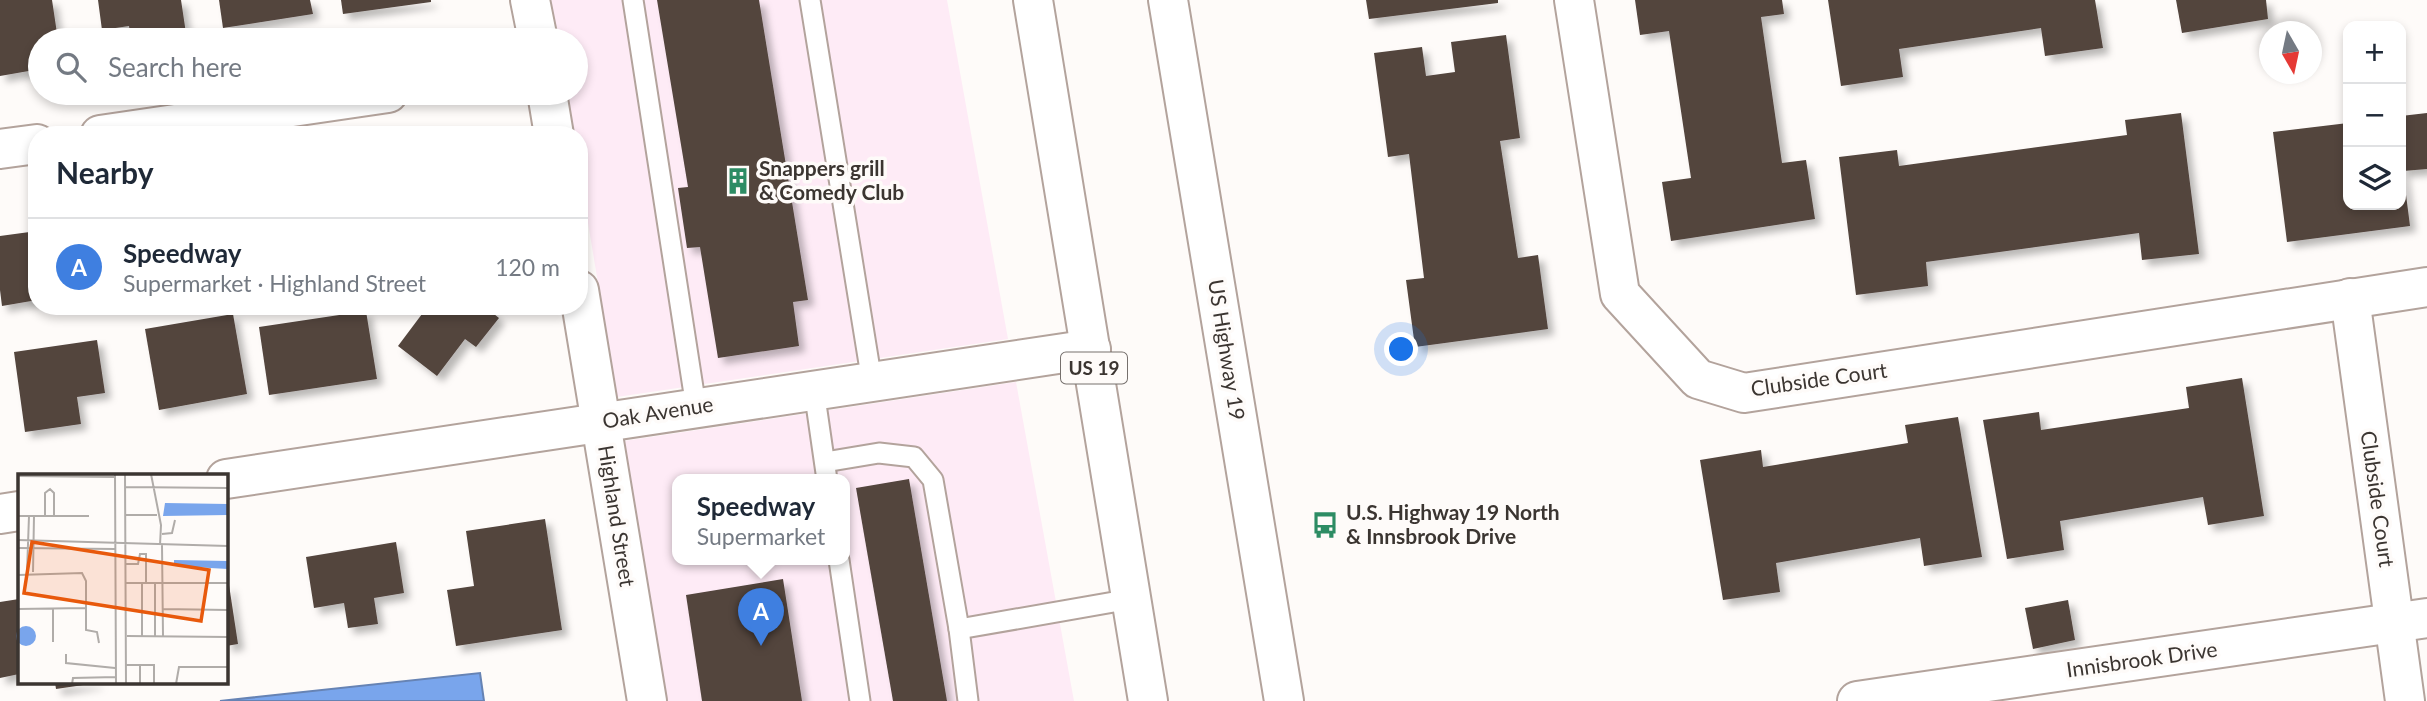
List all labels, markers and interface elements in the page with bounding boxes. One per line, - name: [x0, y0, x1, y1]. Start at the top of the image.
- north arrow: [2259, 21, 2322, 84]
- map controls: [2343, 21, 2406, 210]
- button: +: [2343, 21, 2406, 84]
- search box: [28, 28, 588, 105]
- icon: search: [52, 48, 90, 86]
- text: Search here: [108, 51, 242, 83]
- button: −: [2343, 84, 2406, 147]
- button: layers: [2343, 147, 2406, 210]
- text: Nearby: [56, 154, 154, 190]
- place label: Snappers grill & Comedy Club: [759, 155, 904, 204]
- building icon: Snappers grill & Comedy Club: [723, 166, 753, 196]
- text: Speedway: [123, 237, 242, 269]
- text: A: [71, 253, 87, 281]
- text: 120 m: [495, 253, 560, 281]
- text: Supermarket · Highland Street: [123, 269, 426, 297]
- street label: US Highway 19: [1204, 278, 1251, 422]
- your location: [1384, 332, 1418, 366]
- road number: US 19: [1061, 352, 1127, 384]
- street label: Clubside Court: [1749, 357, 1889, 400]
- street label: Oak Avenue: [601, 390, 715, 433]
- street label: Clubside Court: [2357, 429, 2400, 569]
- street label: Highland Street: [594, 443, 641, 589]
- inset map: [18, 474, 228, 684]
- popup: [672, 474, 850, 565]
- text: Speedway: [697, 490, 815, 522]
- place label: U.S. Highway 19 North & Innsbrook Drive: [1346, 499, 1560, 548]
- bus stop icon: U.S. Highway 19 North & Innsbrook Drive: [1310, 510, 1340, 540]
- text: Supermarket: [697, 522, 825, 550]
- pin: A: [738, 588, 784, 646]
- street label: Innisbrook Drive: [2065, 636, 2219, 681]

